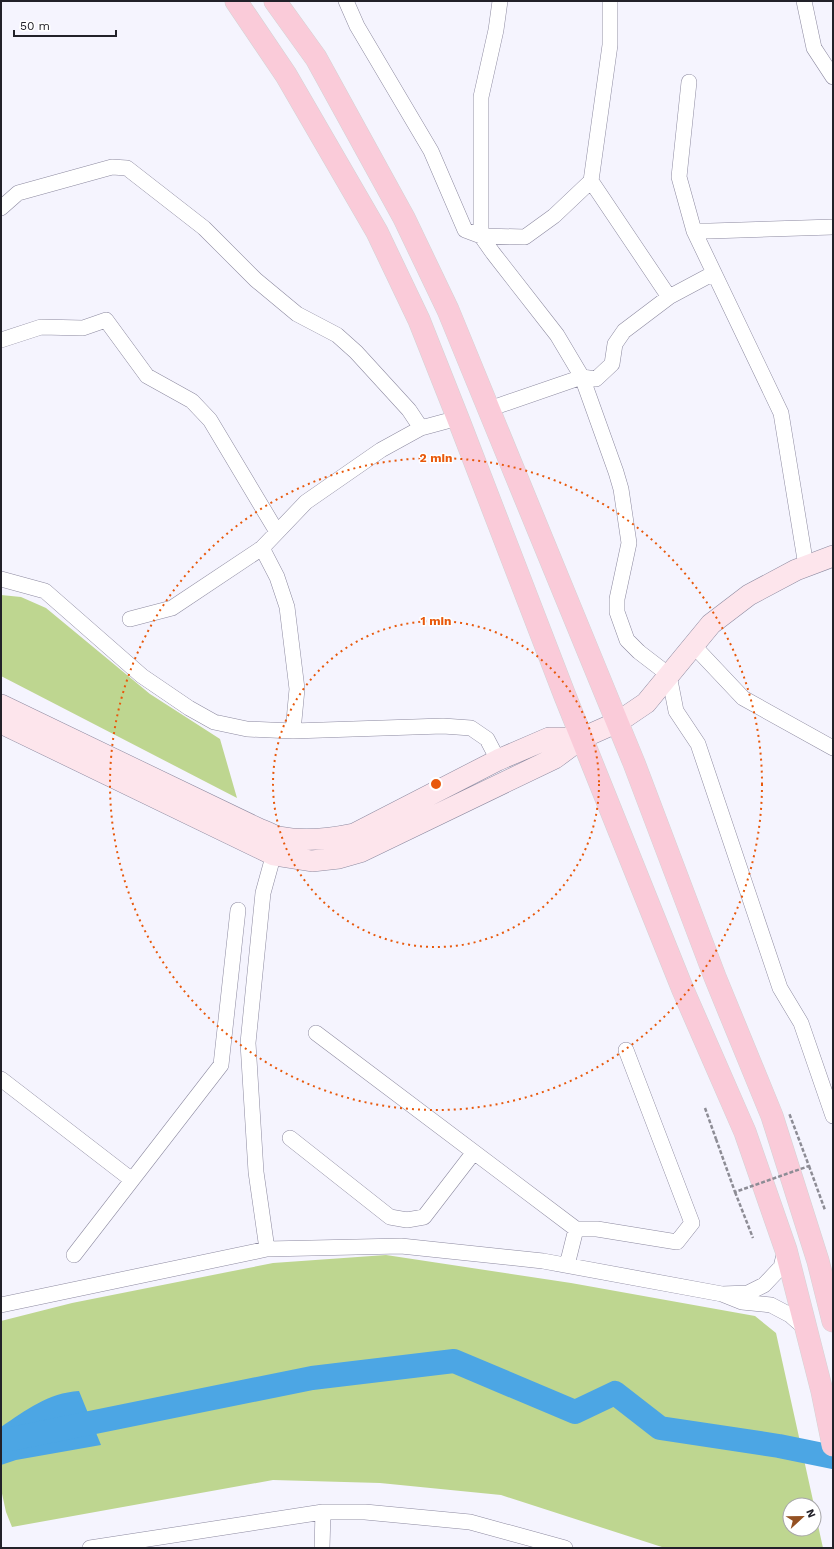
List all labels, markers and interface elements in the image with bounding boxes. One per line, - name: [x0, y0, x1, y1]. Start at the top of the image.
- scale bar: [14, 12, 116, 38]
- text: 50 m: [20, 19, 50, 33]
- text: 2 min: [420, 451, 452, 465]
- text: 1 min: [421, 614, 451, 628]
- centre of rings: [429, 777, 443, 791]
- north arrow: [782, 1497, 822, 1537]
- text: N: [803, 1507, 818, 1520]

